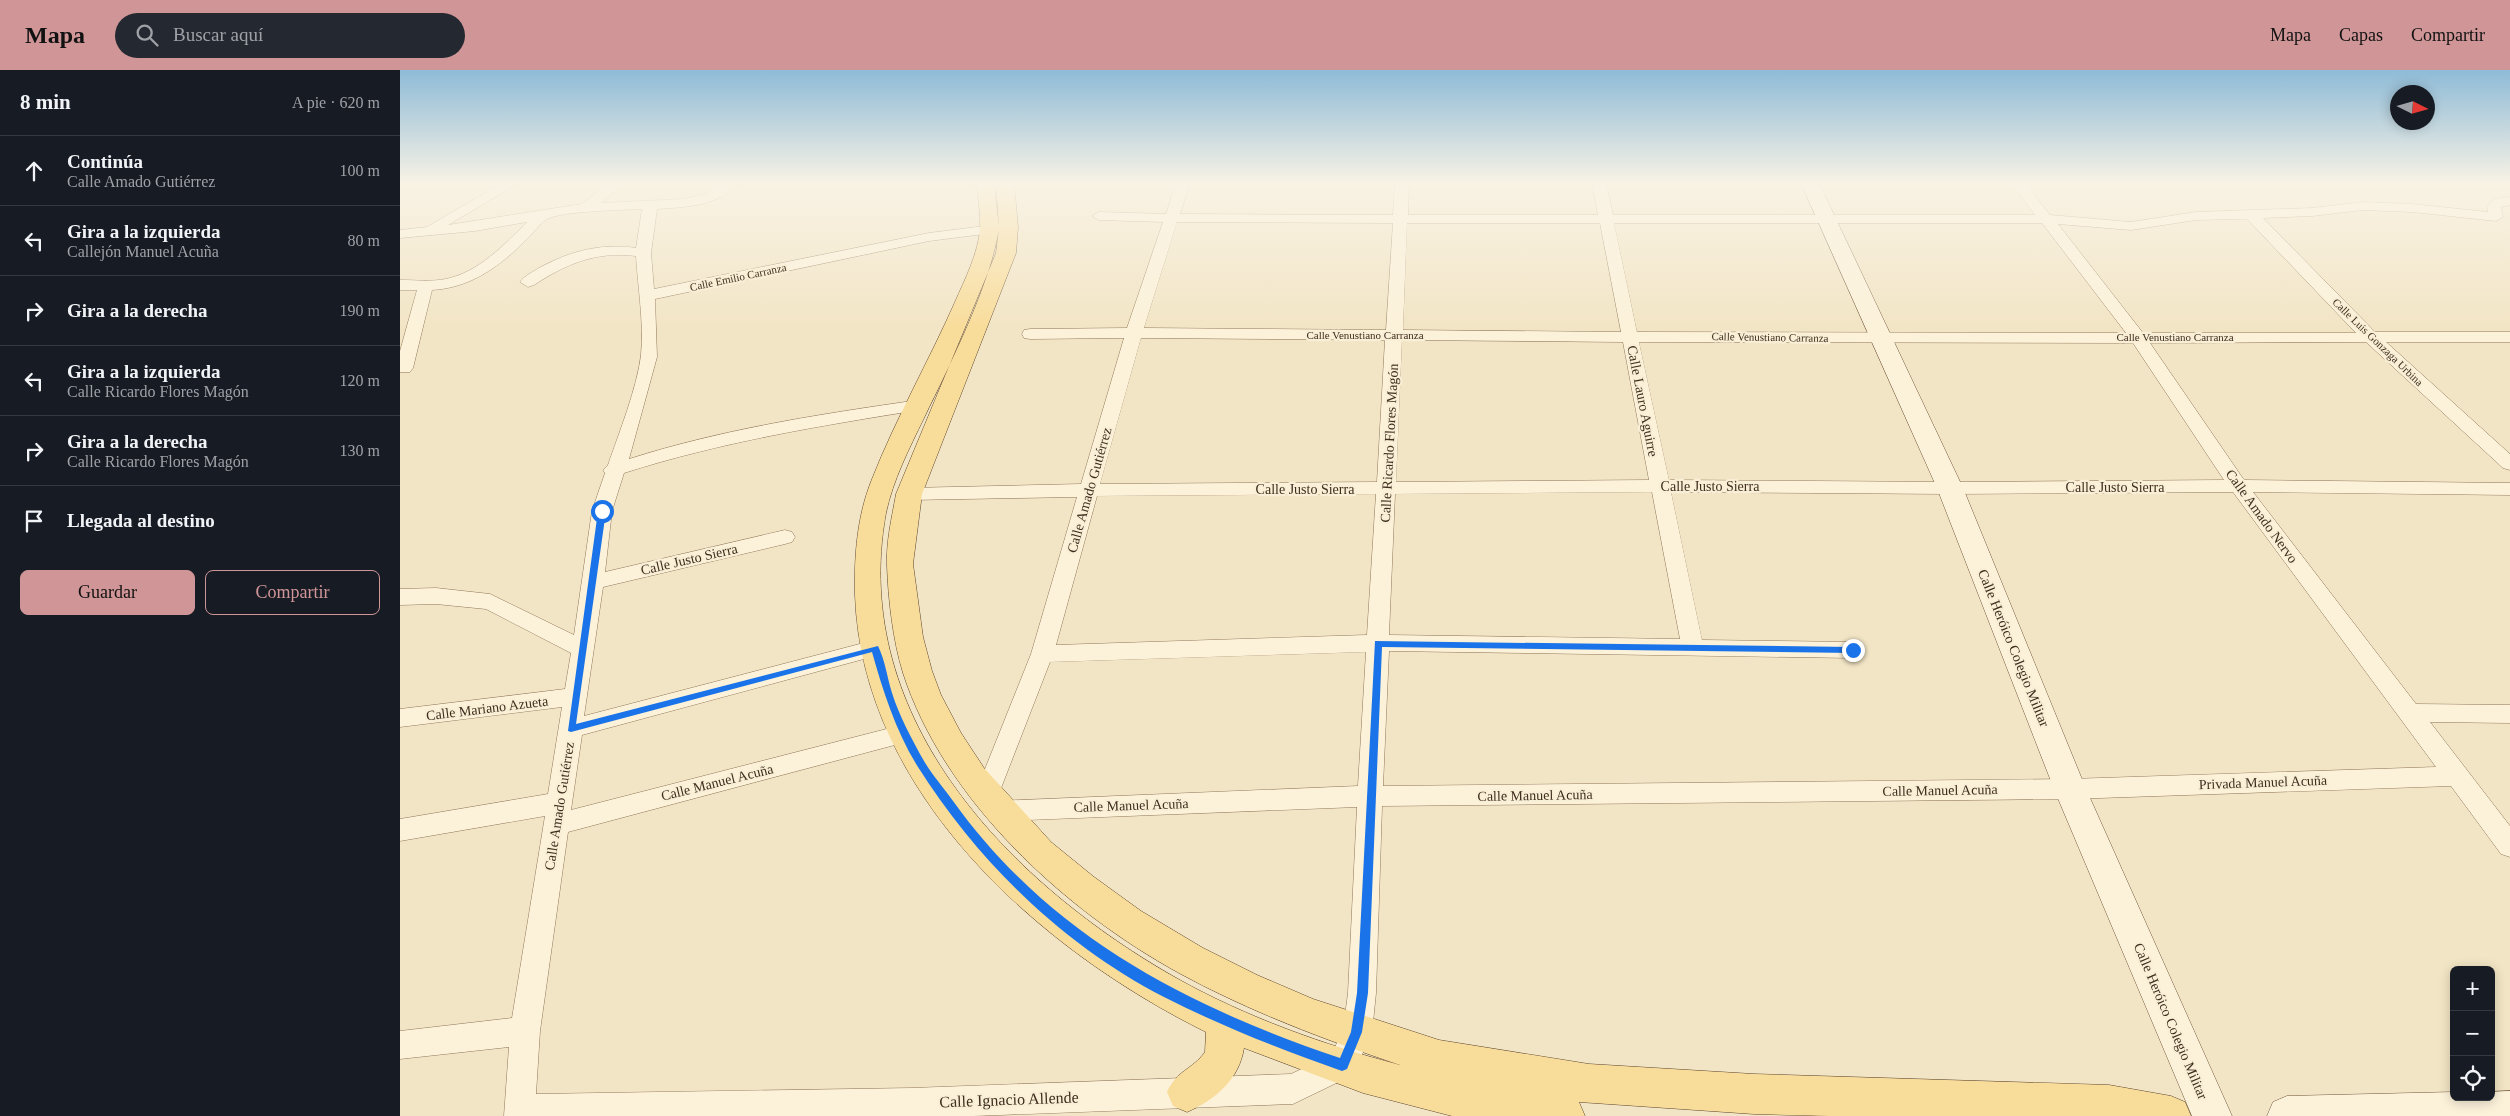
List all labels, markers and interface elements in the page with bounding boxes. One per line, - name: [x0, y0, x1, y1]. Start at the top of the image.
- search box: [115, 13, 465, 58]
- icon: search: [133, 21, 161, 49]
- text: Mapa: [25, 22, 85, 48]
- text: Buscar aquí: [173, 24, 263, 45]
- text: Mapa: [2270, 25, 2311, 45]
- text: Capas: [2339, 25, 2383, 45]
- text: Compartir: [2411, 25, 2485, 45]
- north arrow: [2390, 85, 2435, 130]
- text: 8 min: [20, 90, 71, 114]
- text: A pie · 620 m: [292, 94, 380, 111]
- text: Continúa: [67, 151, 143, 172]
- icon: ahead: [20, 157, 48, 185]
- text: 100 m: [340, 162, 380, 179]
- text: Calle Amado Gutiérrez: [67, 173, 215, 190]
- text: Gira a la izquierda: [67, 221, 221, 242]
- icon: left: [20, 227, 48, 255]
- text: 80 m: [348, 232, 380, 249]
- text: Callejón Manuel Acuña: [67, 243, 219, 260]
- street label: Calle Emilio Carranza: [689, 261, 787, 293]
- street label: Calle Luis Gonzaga Urbina: [2330, 296, 2426, 388]
- icon: right: [20, 297, 48, 325]
- text: Gira a la derecha: [67, 300, 208, 321]
- text: 190 m: [340, 302, 380, 319]
- street label: Calle Venustiano Carranza: [1306, 329, 1424, 341]
- street label: Calle Venustiano Carranza: [1711, 330, 1829, 344]
- street label: Calle Venustiano Carranza: [2116, 331, 2234, 343]
- street label: Calle Lauro Aguirre: [1624, 344, 1661, 458]
- text: Gira a la izquierda: [67, 361, 221, 382]
- street label: Calle Ricardo Flores Magón: [1378, 363, 1401, 523]
- icon: left: [20, 367, 48, 395]
- text: 120 m: [340, 372, 380, 389]
- text: Calle Ricardo Flores Magón: [67, 383, 249, 400]
- street label: Calle Amado Gutiérrez: [1064, 426, 1115, 555]
- text: Gira a la derecha: [67, 431, 208, 452]
- icon: right: [20, 437, 48, 465]
- text: 130 m: [340, 442, 380, 459]
- text: Calle Ricardo Flores Magón: [67, 453, 249, 470]
- street label: Calle Amado Nervo: [2223, 467, 2301, 566]
- street label: Calle Justo Sierra: [1661, 479, 1760, 494]
- street label: Calle Justo Sierra: [2066, 480, 2165, 495]
- street label: Calle Justo Sierra: [1256, 482, 1355, 497]
- route start: [591, 500, 614, 523]
- icon: arrive: [20, 507, 48, 535]
- text: Llegada al destino: [67, 510, 215, 531]
- street label: Calle Justo Sierra: [639, 541, 740, 578]
- street label: Calle Heróico Colegio Militar: [1975, 567, 2052, 729]
- button: Guardar: [20, 570, 195, 615]
- button: Compartir: [205, 570, 380, 615]
- route end: [1842, 639, 1865, 662]
- street label: Calle Mariano Azueta: [425, 693, 550, 723]
- street label: Calle Amado Gutiérrez: [542, 741, 577, 871]
- street label: Calle Manuel Acuña: [659, 761, 776, 804]
- street label: Privada Manuel Acuña: [2199, 773, 2328, 792]
- street label: Calle Manuel Acuña: [1882, 782, 1998, 799]
- street label: Calle Manuel Acuña: [1477, 787, 1593, 804]
- street label: Calle Manuel Acuña: [1073, 796, 1190, 815]
- street label: Calle Heróico Colegio Militar: [2131, 941, 2210, 1102]
- map controls: [2450, 966, 2495, 1101]
- button: +: [2450, 966, 2495, 1011]
- button: −: [2450, 1011, 2495, 1056]
- button: locate: [2450, 1056, 2495, 1101]
- street label: Calle Ignacio Allende: [939, 1089, 1079, 1111]

